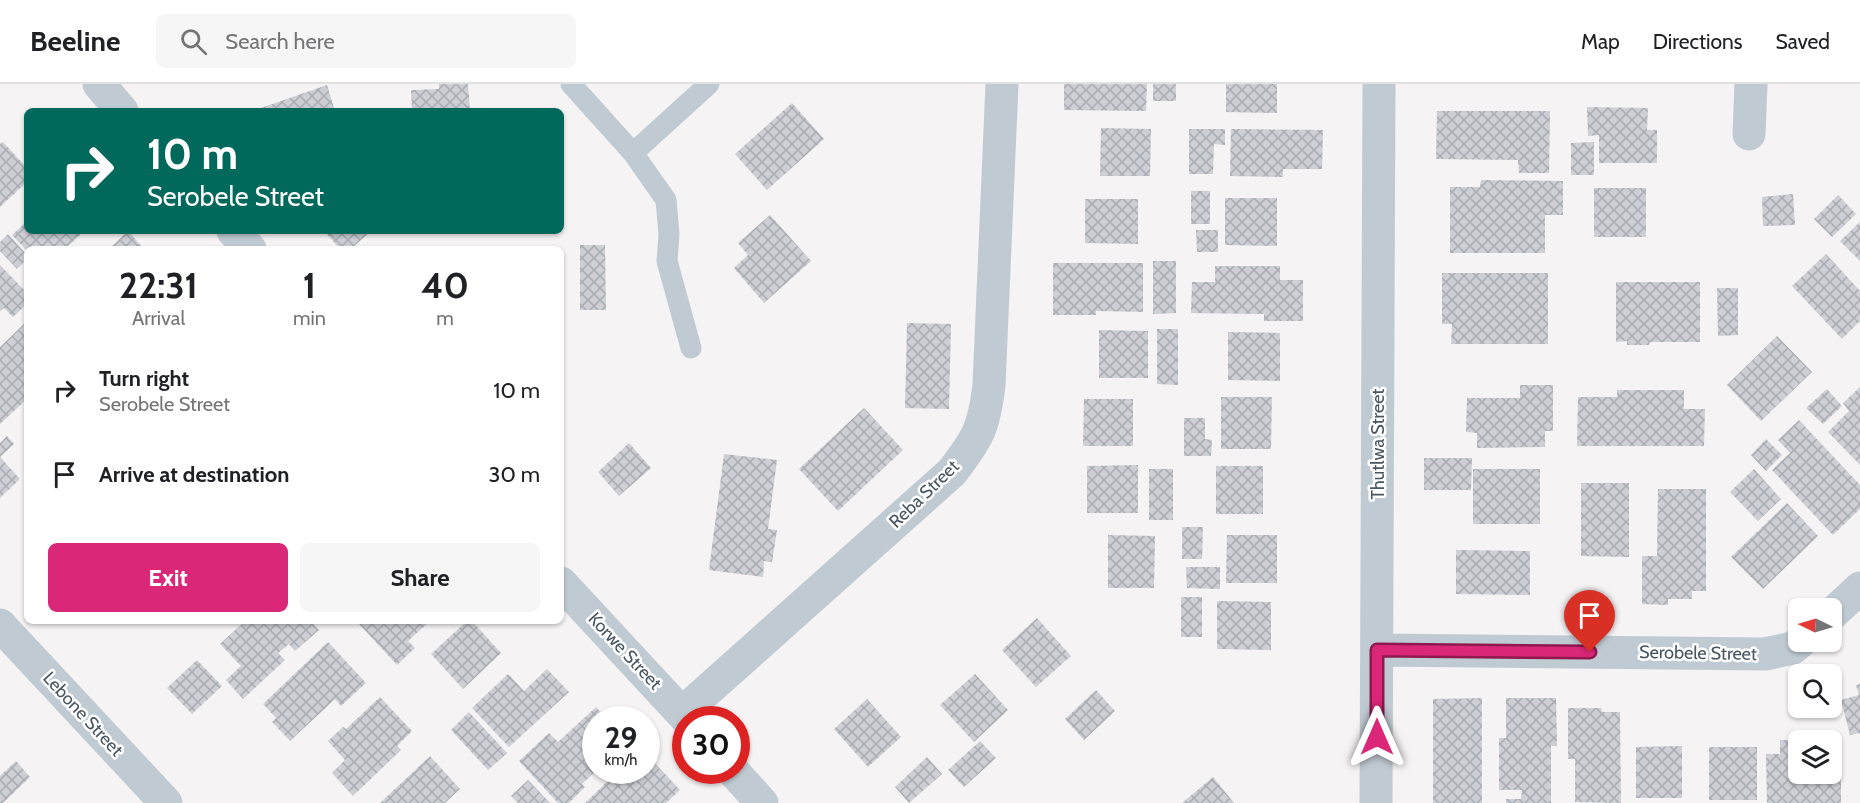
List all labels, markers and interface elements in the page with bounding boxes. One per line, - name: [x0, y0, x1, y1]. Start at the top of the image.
- search box: [156, 14, 576, 68]
- text: Beeline: [30, 24, 120, 58]
- icon: search: [177, 25, 210, 58]
- text: Search here: [225, 28, 335, 55]
- text: Map: [1581, 29, 1620, 54]
- text: Directions: [1653, 29, 1742, 54]
- text: Saved: [1775, 29, 1830, 54]
- text: 10 m: [147, 128, 238, 180]
- icon: right: [48, 132, 126, 210]
- text: Serobele Street: [147, 180, 324, 213]
- text: 22:31: [119, 263, 198, 307]
- text: 1: [303, 263, 316, 307]
- text: 40: [421, 263, 469, 307]
- text: Arrival: [132, 306, 185, 330]
- text: min: [293, 306, 326, 330]
- text: m: [436, 306, 454, 330]
- text: Turn right: [99, 365, 189, 392]
- icon: right: [48, 374, 81, 407]
- text: 10 m: [493, 377, 540, 404]
- street label: Thutlwa Street: [1367, 389, 1389, 499]
- text: Serobele Street: [99, 392, 230, 416]
- street label: Reba Street: [884, 455, 964, 533]
- icon: arrive: [48, 458, 81, 491]
- text: Arrive at destination: [99, 461, 289, 488]
- text: 30 m: [488, 461, 540, 488]
- button: Exit: [48, 543, 288, 612]
- button: Share: [300, 543, 540, 612]
- pin: [1564, 590, 1615, 652]
- north arrow: [1788, 598, 1842, 652]
- map controls: [1788, 598, 1842, 784]
- icon: arrive: [1573, 599, 1606, 632]
- street label: Korwe Street: [584, 608, 666, 694]
- street label: Serobele Street: [1639, 641, 1757, 665]
- button: search: [1788, 664, 1842, 718]
- street label: Lebone Street: [38, 667, 128, 761]
- position arrow: [1345, 705, 1409, 769]
- speed limit sign: 30: [672, 706, 750, 784]
- text: 29: [605, 719, 637, 756]
- button: layers: [1788, 730, 1842, 784]
- text: km/h: [605, 751, 637, 769]

